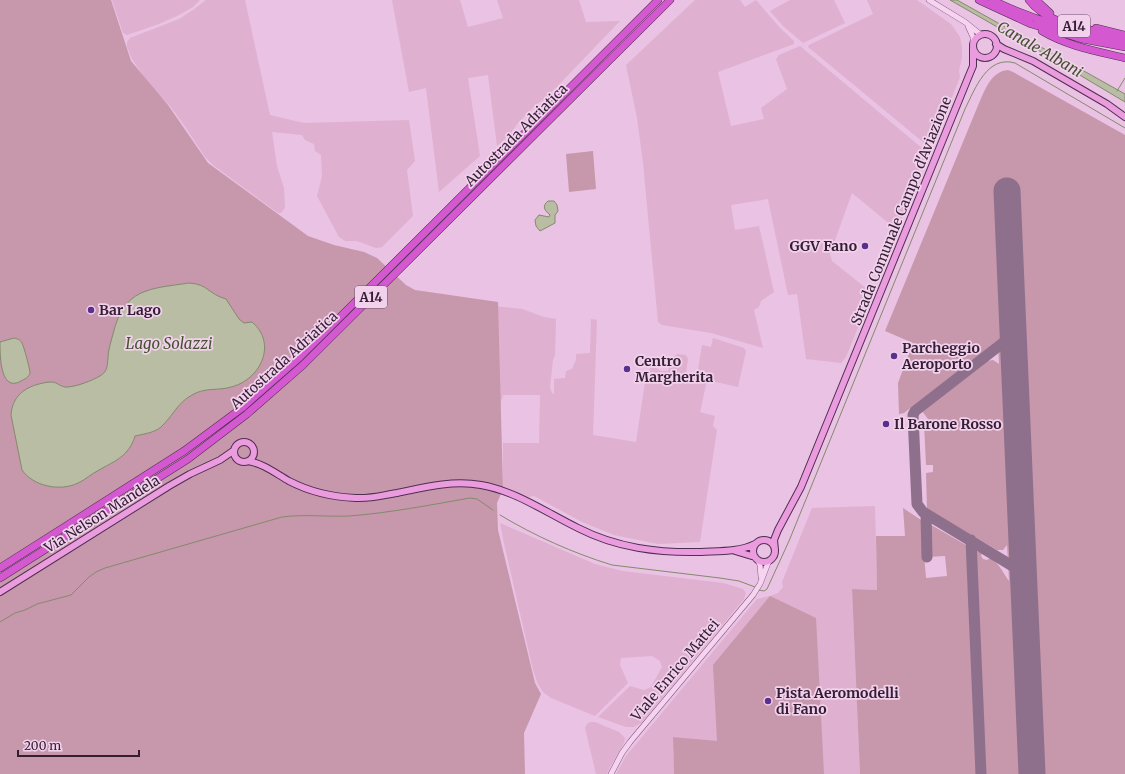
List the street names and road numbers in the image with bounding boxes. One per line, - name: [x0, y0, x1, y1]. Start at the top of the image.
- road number: A14: [1058, 15, 1090, 37]
- street label: Autostrada Adriatica: [460, 79, 572, 191]
- street label: Strada Comunale Campo d'Aviazione: [847, 94, 955, 328]
- road number: A14: [355, 286, 387, 308]
- street label: Autostrada Adriatica: [226, 307, 342, 414]
- street label: Via Nelson Mandela: [40, 471, 164, 557]
- street label: Viale Enrico Mattei: [626, 615, 723, 725]

